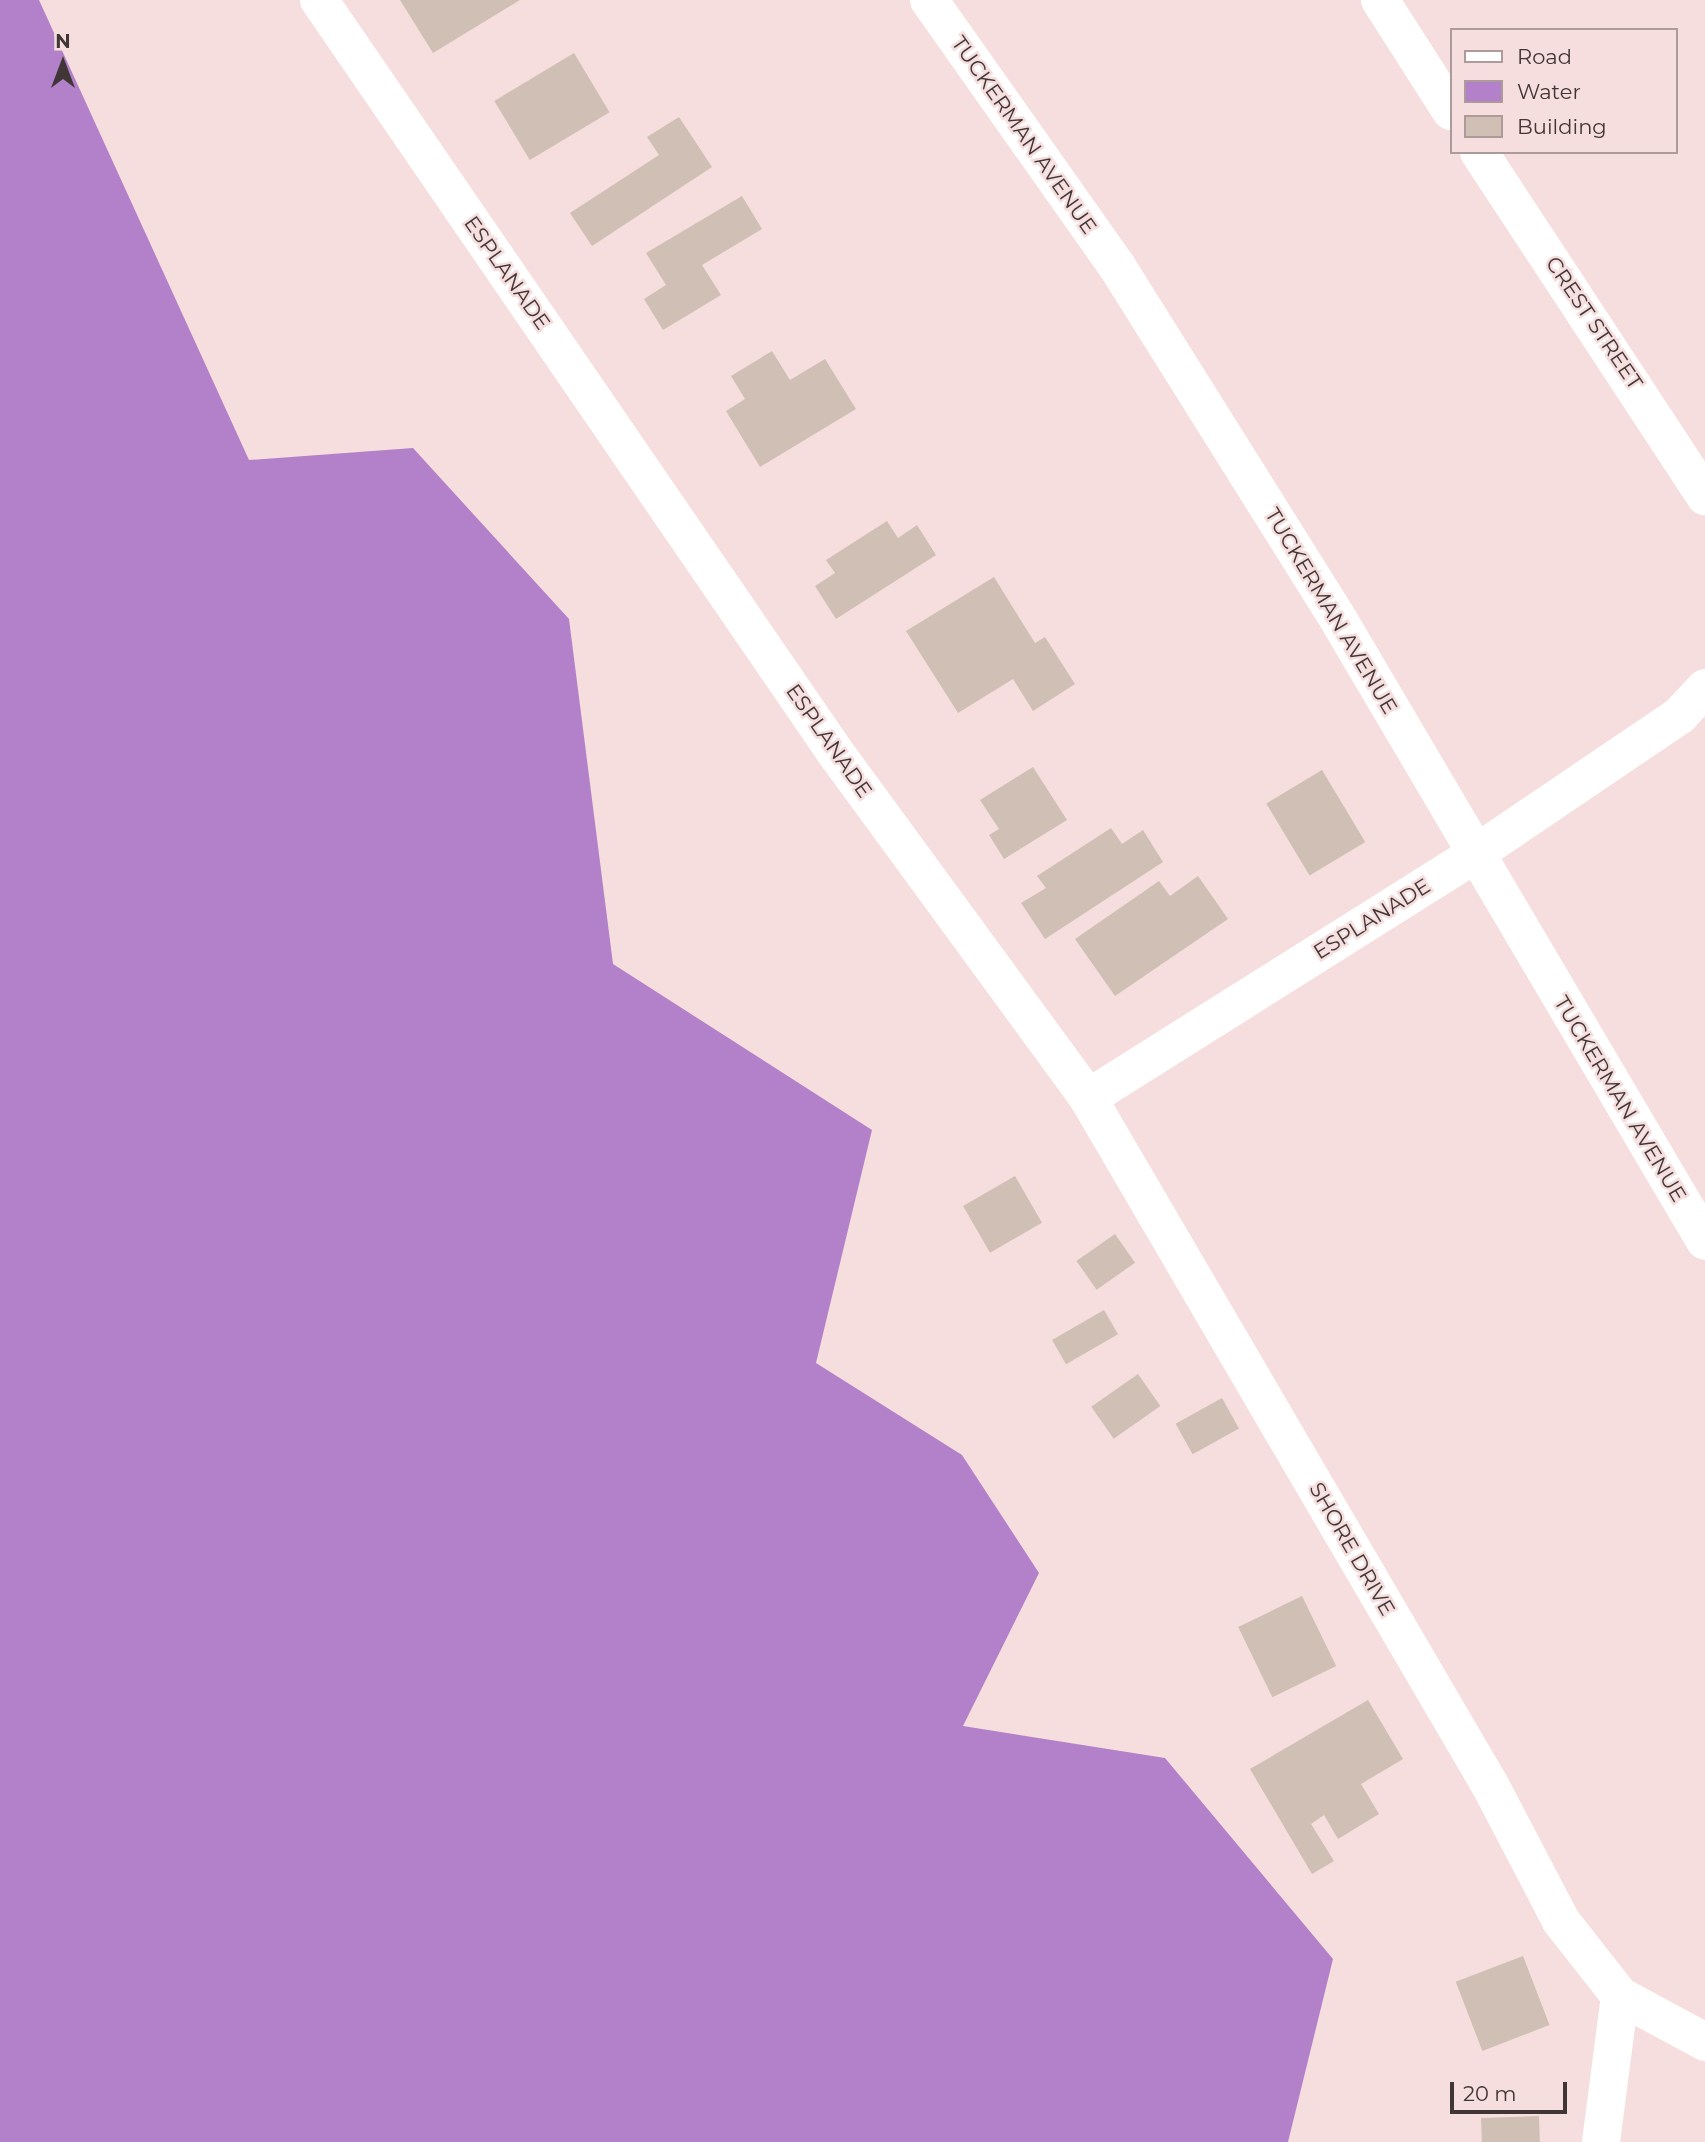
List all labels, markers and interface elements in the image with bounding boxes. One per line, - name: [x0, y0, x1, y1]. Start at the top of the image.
- north arrow: [28, 28, 98, 98]
- legend: [1450, 28, 1677, 154]
- text: N: [55, 30, 71, 53]
- street label: TUCKERMAN AVENUE: [946, 31, 1102, 239]
- text: Road: [1517, 44, 1572, 69]
- text: Water: [1517, 79, 1581, 104]
- text: Building: [1517, 114, 1607, 139]
- street label: ESPLANADE: [459, 211, 555, 335]
- street label: CREST STREET: [1540, 252, 1648, 394]
- street label: TUCKERMAN AVENUE: [1260, 504, 1402, 718]
- street label: ESPLANADE: [781, 679, 877, 803]
- street label: ESPLANADE: [1309, 873, 1435, 965]
- street label: TUCKERMAN AVENUE: [1549, 992, 1691, 1206]
- street label: SHORE DRIVE: [1304, 1478, 1400, 1620]
- scale bar: [1453, 2068, 1570, 2112]
- text: 20 m: [1463, 2081, 1517, 2106]

